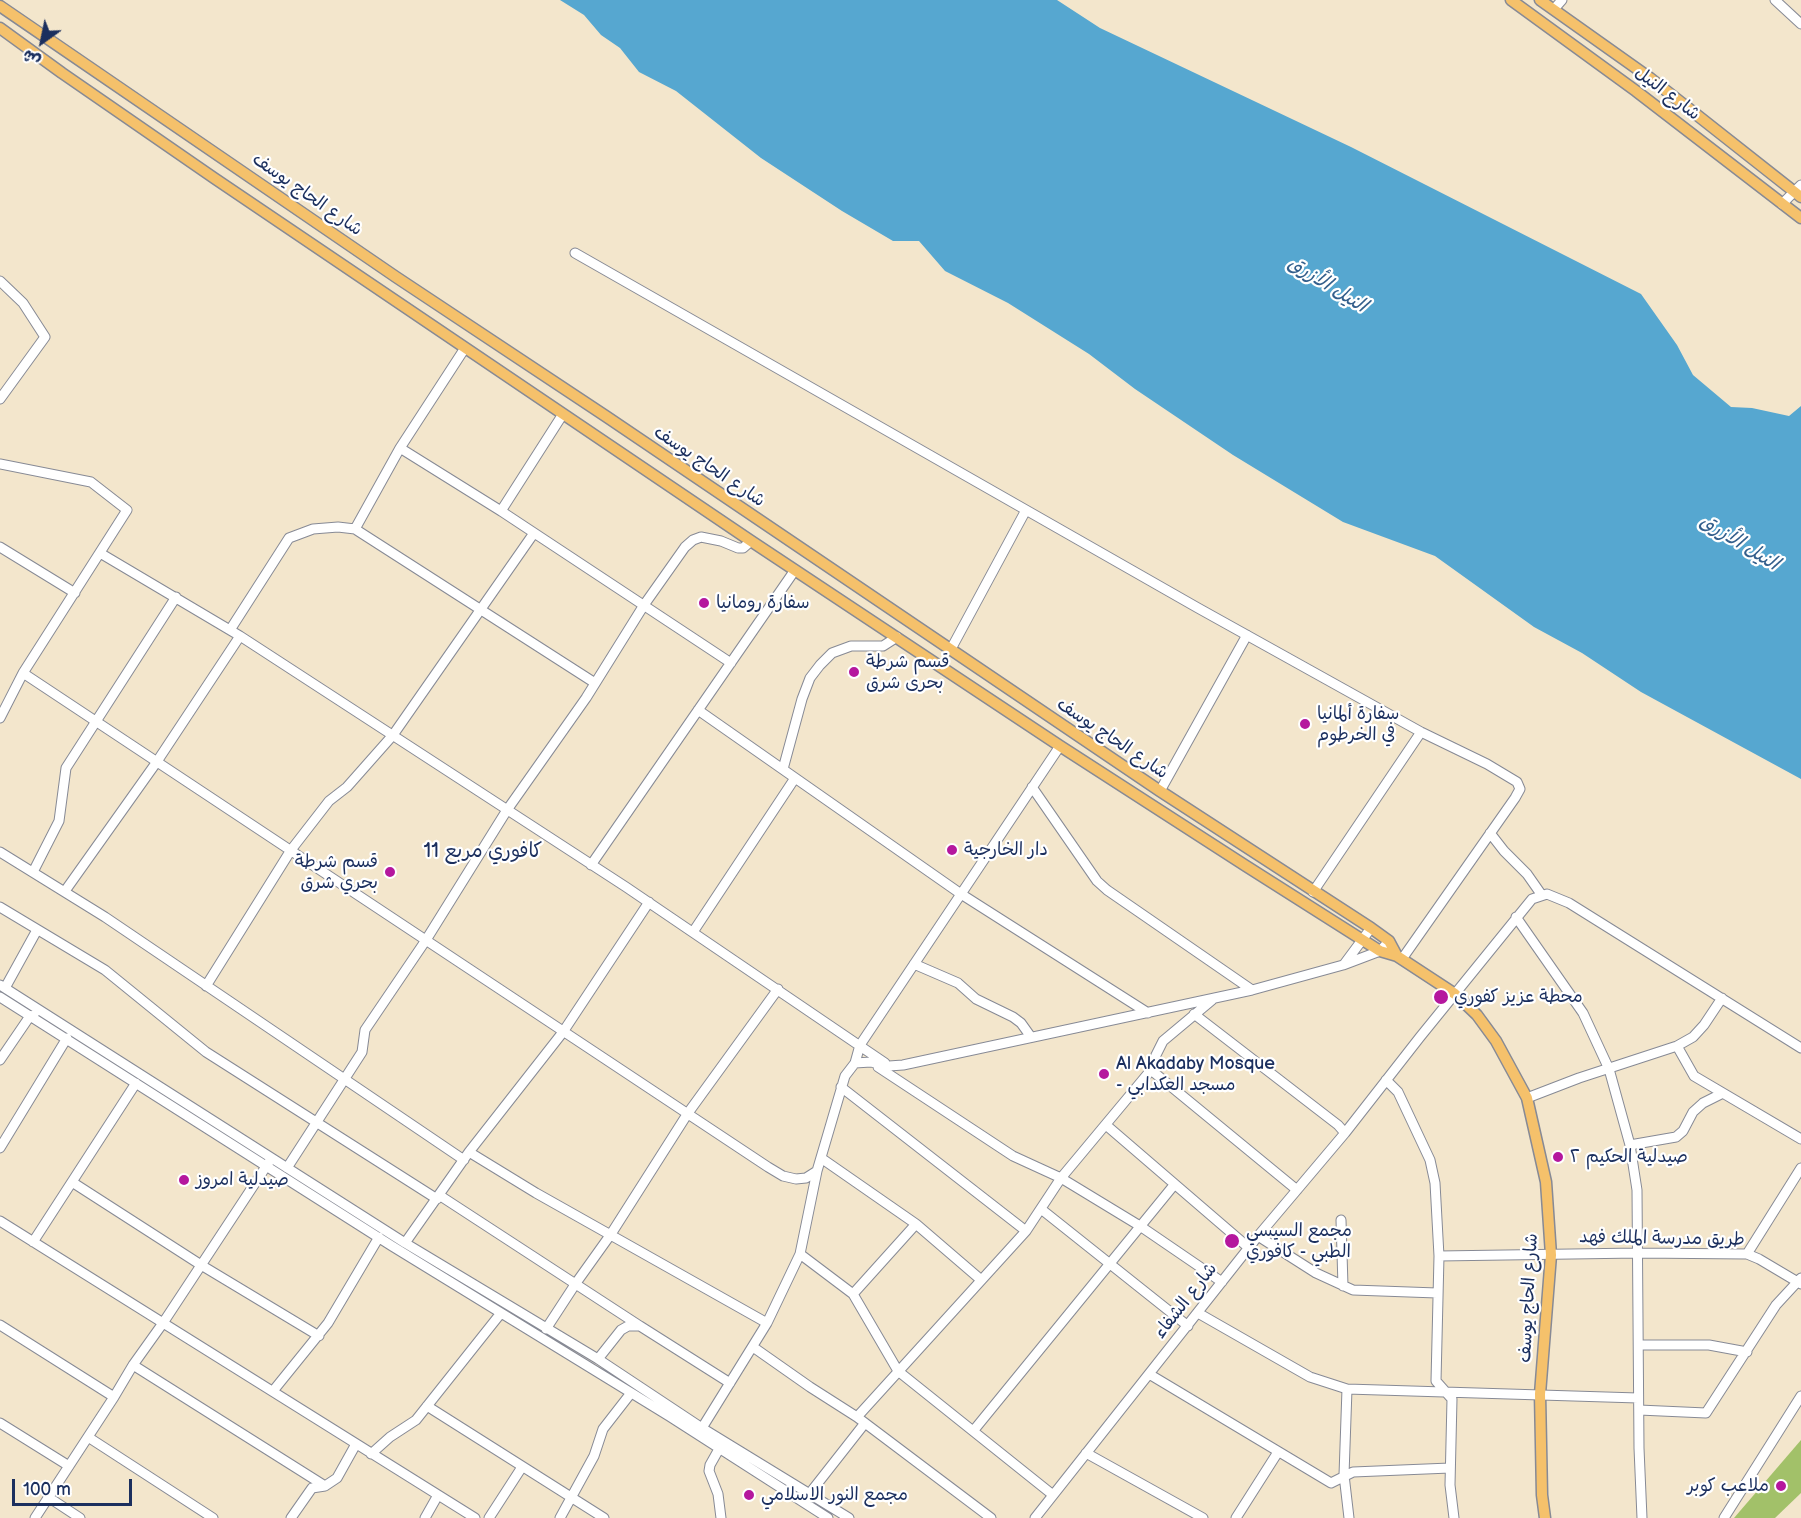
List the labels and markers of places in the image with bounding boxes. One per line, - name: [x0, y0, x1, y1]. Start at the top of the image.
- place label: سفارة رومانيا: [716, 592, 810, 614]
- marker: سفارة رومانيا: [697, 596, 711, 610]
- place label: قسم شرطة بحرى شرق: [866, 651, 949, 694]
- marker: قسم شرطة بحرى شرق: [847, 665, 861, 679]
- place label: سفارة ألمانيا في الخرطوم: [1317, 703, 1399, 746]
- marker: سفارة ألمانيا في الخرطوم: [1298, 717, 1312, 731]
- place label: دار الخارجية: [964, 839, 1048, 861]
- marker: دار الخارجية: [945, 843, 959, 857]
- place label: قسم شرطة بحري شرق: [295, 851, 378, 894]
- marker: قسم شرطة بحري شرق: [383, 865, 397, 879]
- place label: محطة عزيز كفوري: [1454, 986, 1583, 1008]
- marker: محطة عزيز كفوري: [1432, 988, 1450, 1006]
- place label: Al Akadaby Mosque - مسجد العكدابي: [1116, 1053, 1275, 1096]
- marker: Al Akadaby Mosque - مسجد العكدابي: [1097, 1067, 1111, 1081]
- place label: صيدلية الحكيم ٢: [1570, 1146, 1688, 1168]
- marker: صيدلية الحكيم ٢: [1551, 1150, 1565, 1164]
- place label: صيدلية امروز: [196, 1169, 289, 1191]
- marker: صيدلية امروز: [177, 1173, 191, 1187]
- place label: مجمع السيسي الطبي - كافوري: [1246, 1220, 1352, 1262]
- marker: مجمع السيسي الطبي - كافوري: [1223, 1232, 1241, 1250]
- place label: ملاعب كوبر: [1687, 1475, 1769, 1497]
- marker: ملاعب كوبر: [1774, 1479, 1788, 1493]
- place label: مجمع النور الاسلامي: [761, 1484, 908, 1506]
- marker: مجمع النور الاسلامي: [742, 1488, 756, 1502]

